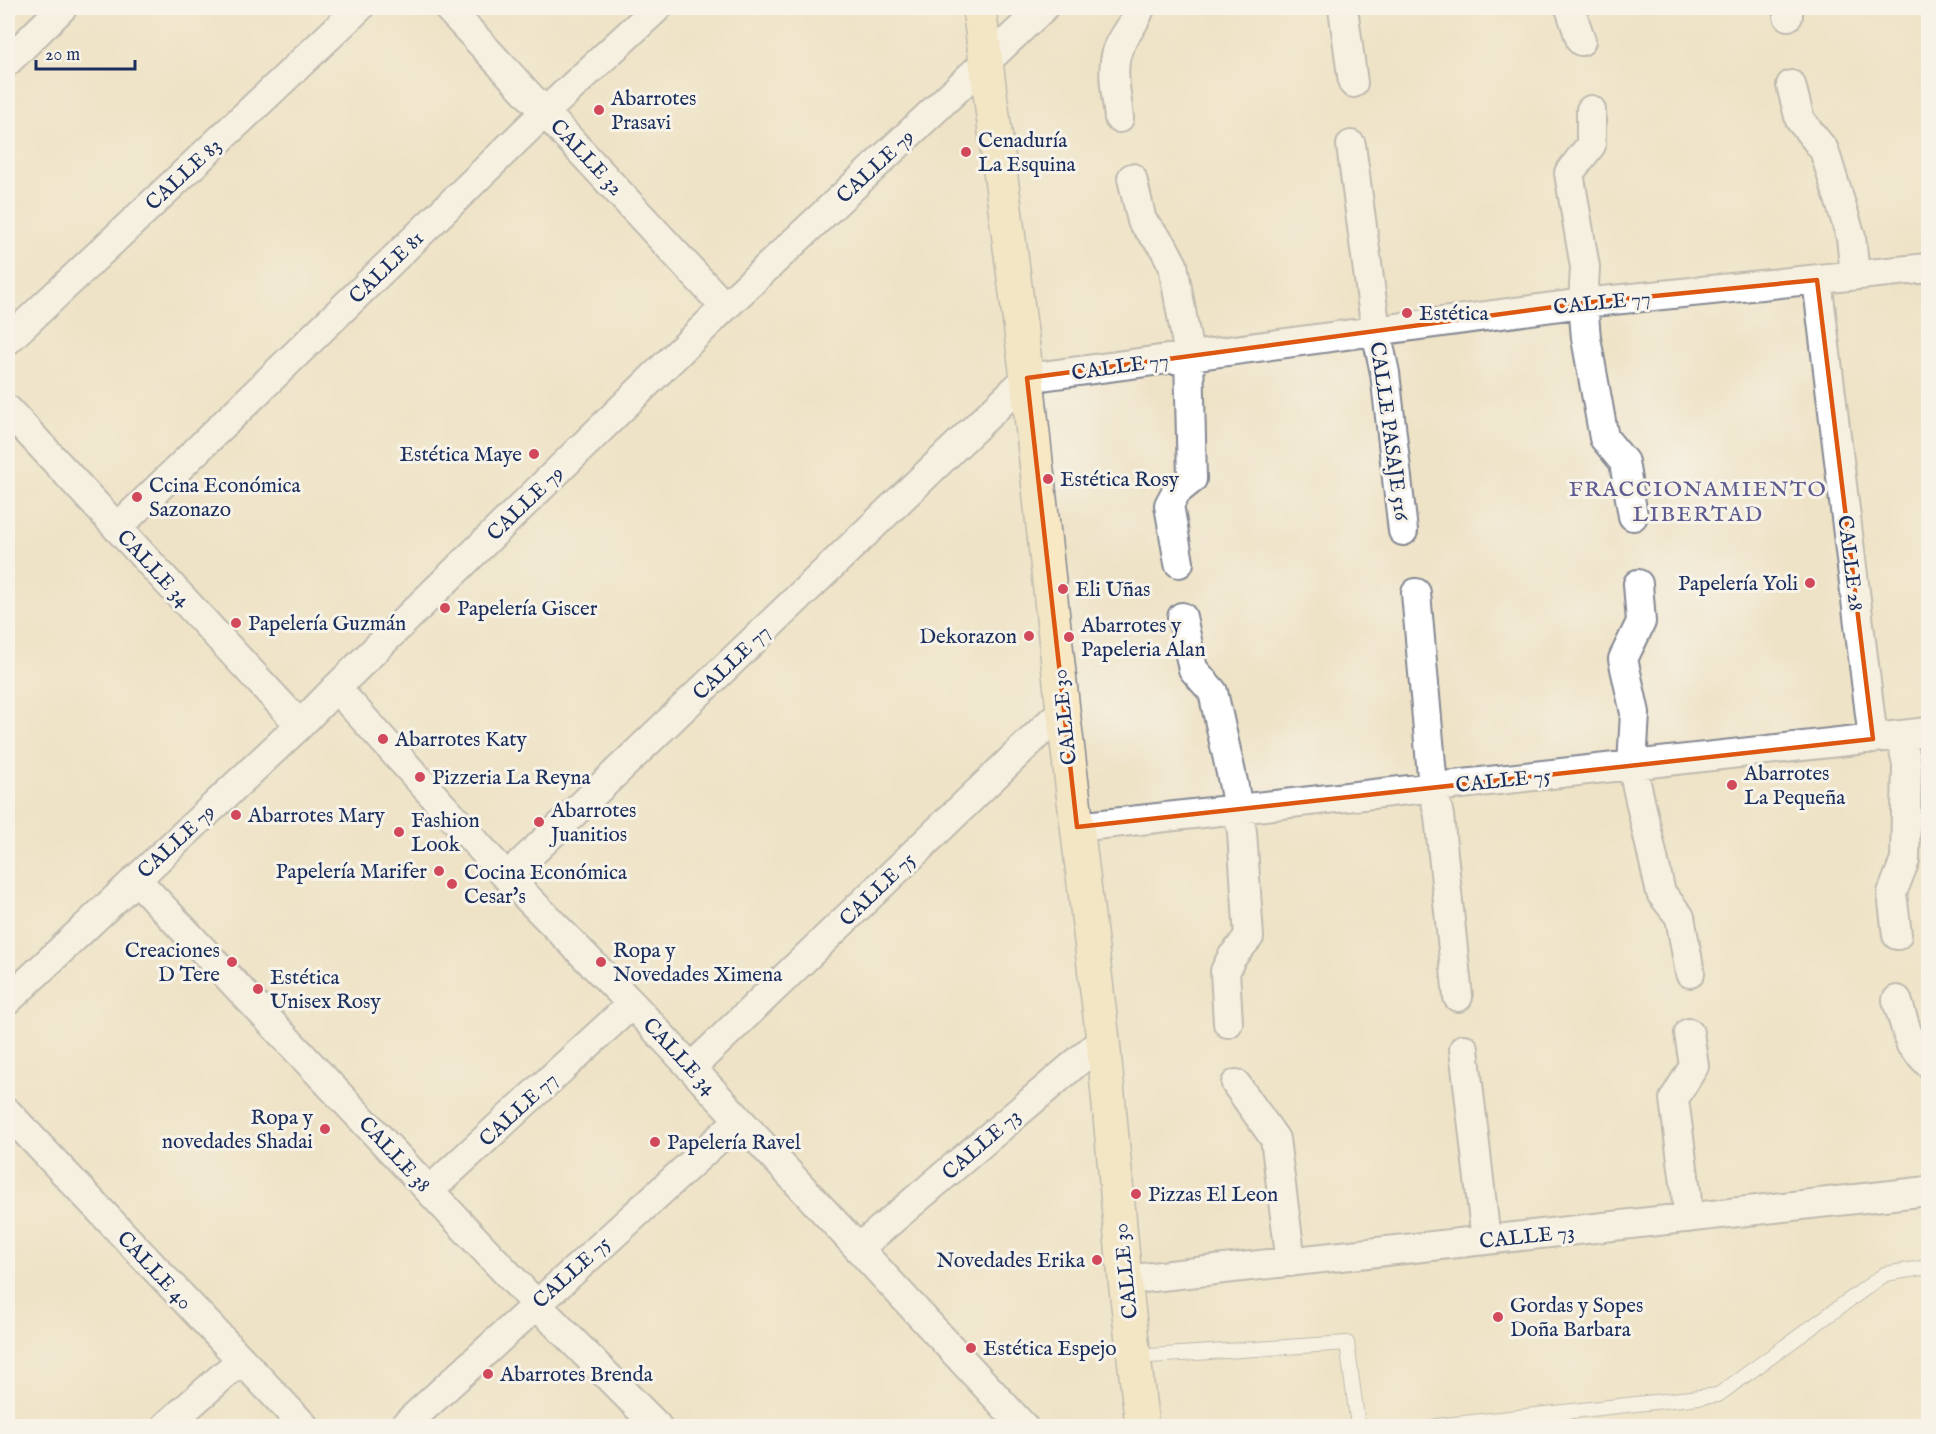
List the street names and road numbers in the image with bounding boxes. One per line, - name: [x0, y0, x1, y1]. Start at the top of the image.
- street label: CALLE 32: [543, 114, 629, 202]
- street label: CALLE 79: [831, 124, 921, 210]
- street label: CALLE 83: [140, 133, 228, 217]
- street label: CALLE 81: [344, 226, 430, 310]
- street label: CALLE 77: [1552, 285, 1652, 322]
- street label: CALLE PASAJE 516: [1363, 340, 1415, 524]
- street label: CALLE 77: [1070, 347, 1170, 388]
- street label: CALLE 79: [482, 461, 570, 548]
- street label: CALLE 28: [1830, 514, 1869, 613]
- street label: CALLE 34: [110, 525, 196, 614]
- street label: CALLE 77: [688, 619, 777, 707]
- street label: CALLE 30: [1047, 668, 1084, 766]
- street label: CALLE 75: [1454, 763, 1552, 800]
- street label: CALLE 79: [132, 799, 222, 885]
- street label: CALLE 75: [834, 847, 922, 933]
- street label: CALLE 34: [636, 1013, 722, 1102]
- street label: CALLE 77: [474, 1067, 564, 1153]
- street label: CALLE 73: [937, 1104, 1027, 1187]
- street label: CALLE 38: [352, 1111, 436, 1199]
- street label: CALLE 73: [1478, 1219, 1576, 1256]
- street label: CALLE 30: [1108, 1222, 1145, 1320]
- street label: CALLE 40: [110, 1226, 197, 1316]
- street label: CALLE 75: [527, 1231, 617, 1315]

